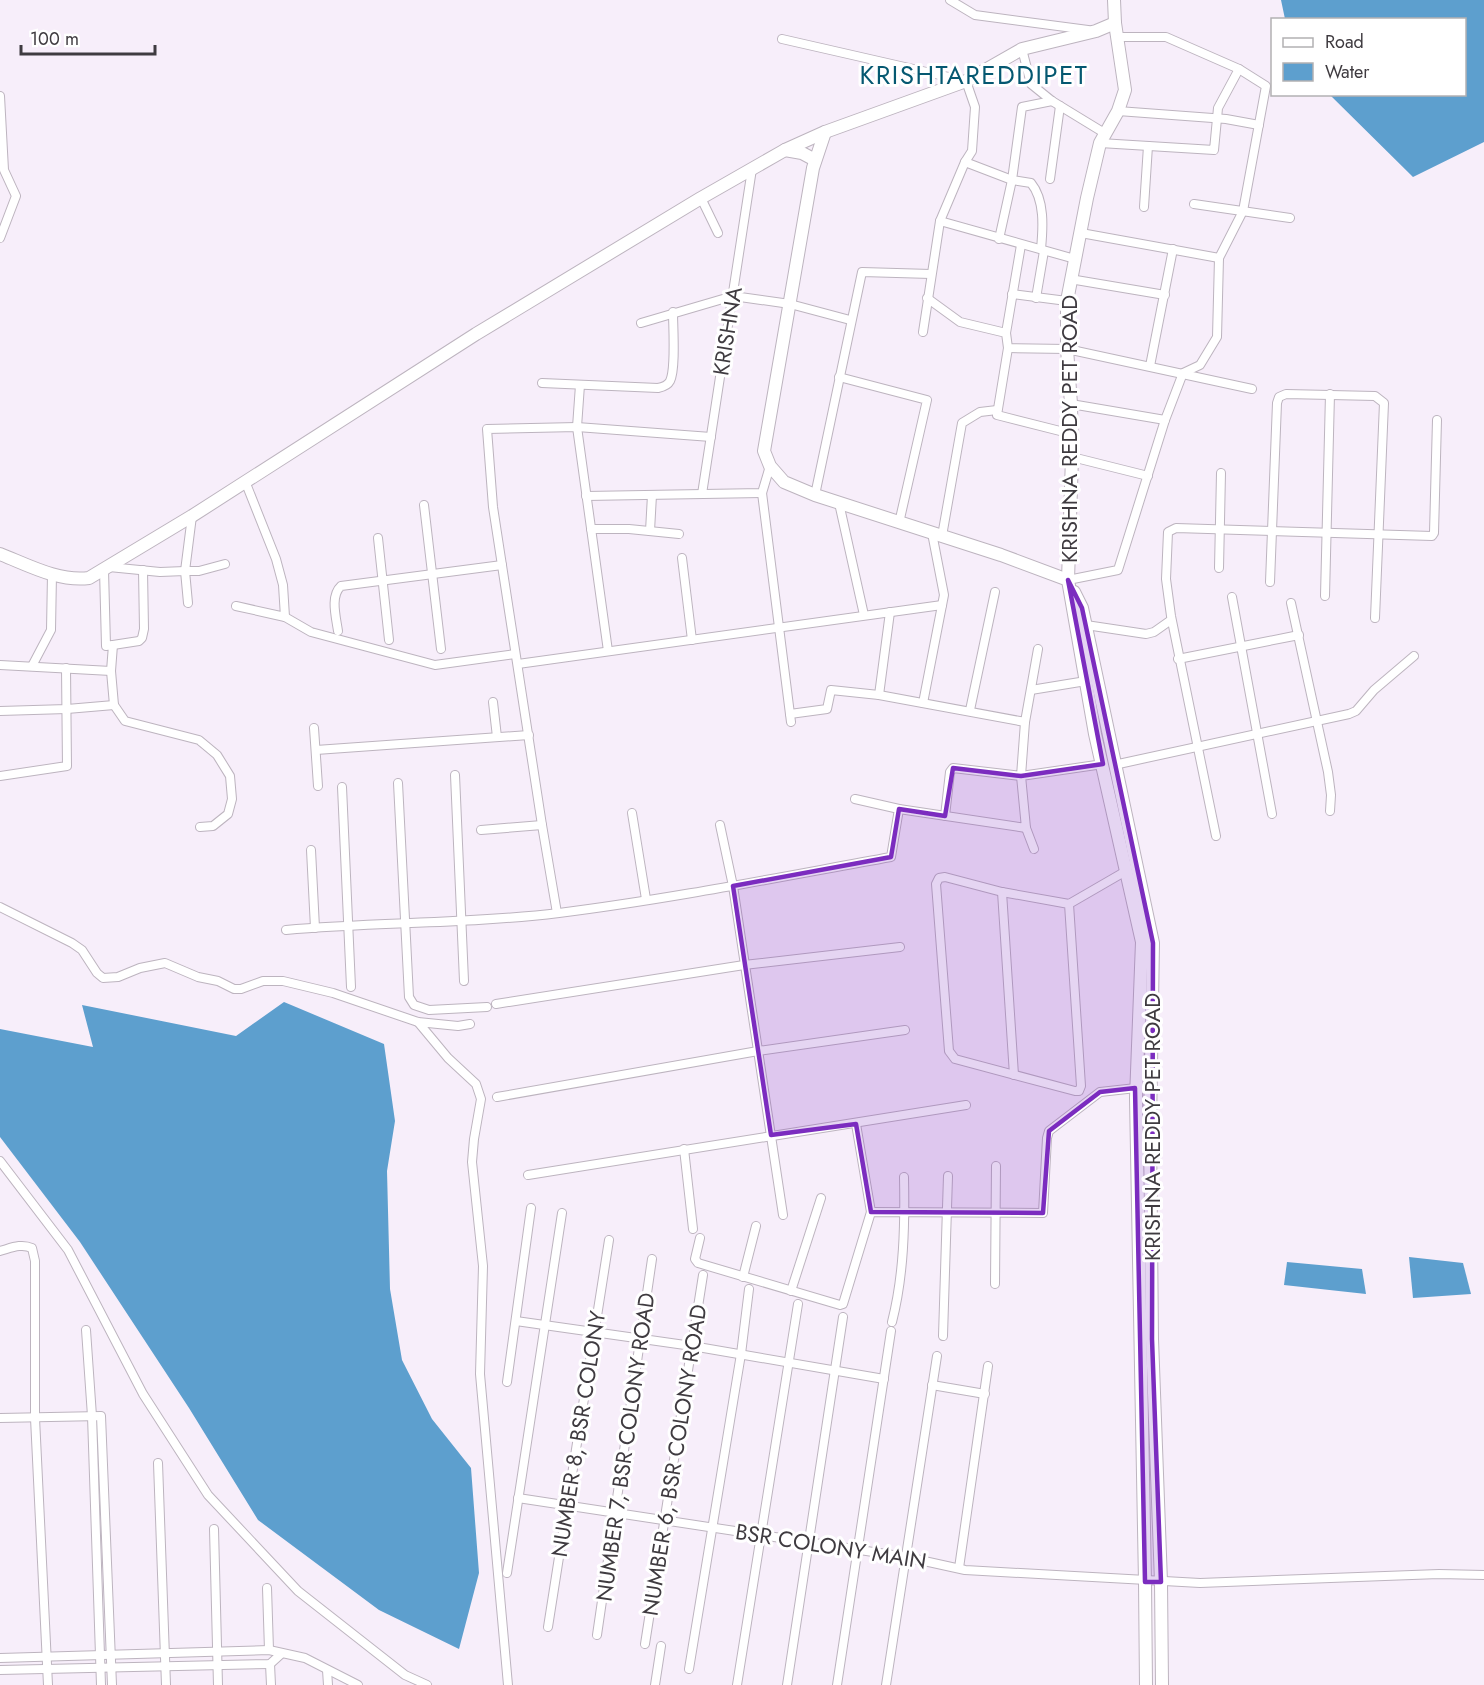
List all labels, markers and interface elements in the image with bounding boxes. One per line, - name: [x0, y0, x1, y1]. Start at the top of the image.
- scale bar: [21, 18, 154, 56]
- legend: [1271, 18, 1466, 96]
- text: 100 m: [30, 26, 79, 52]
- text: Road: [1325, 29, 1364, 55]
- district label: KRISHTAREDDIPET: [860, 56, 1088, 94]
- text: Water: [1325, 59, 1370, 85]
- street label: KRISHNA: [704, 284, 750, 378]
- street label: KRISHNA REDDY PET ROAD: [1053, 295, 1085, 563]
- street label: KRISHNA REDDY PET ROAD: [1136, 993, 1168, 1261]
- street label: NUMBER 7, BSR COLONY ROAD: [587, 1291, 663, 1603]
- street label: NUMBER 6, BSR COLONY ROAD: [634, 1302, 714, 1618]
- street label: NUMBER 8, BSR COLONY: [543, 1308, 613, 1559]
- street label: BSR COLONY MAIN: [733, 1515, 929, 1577]

